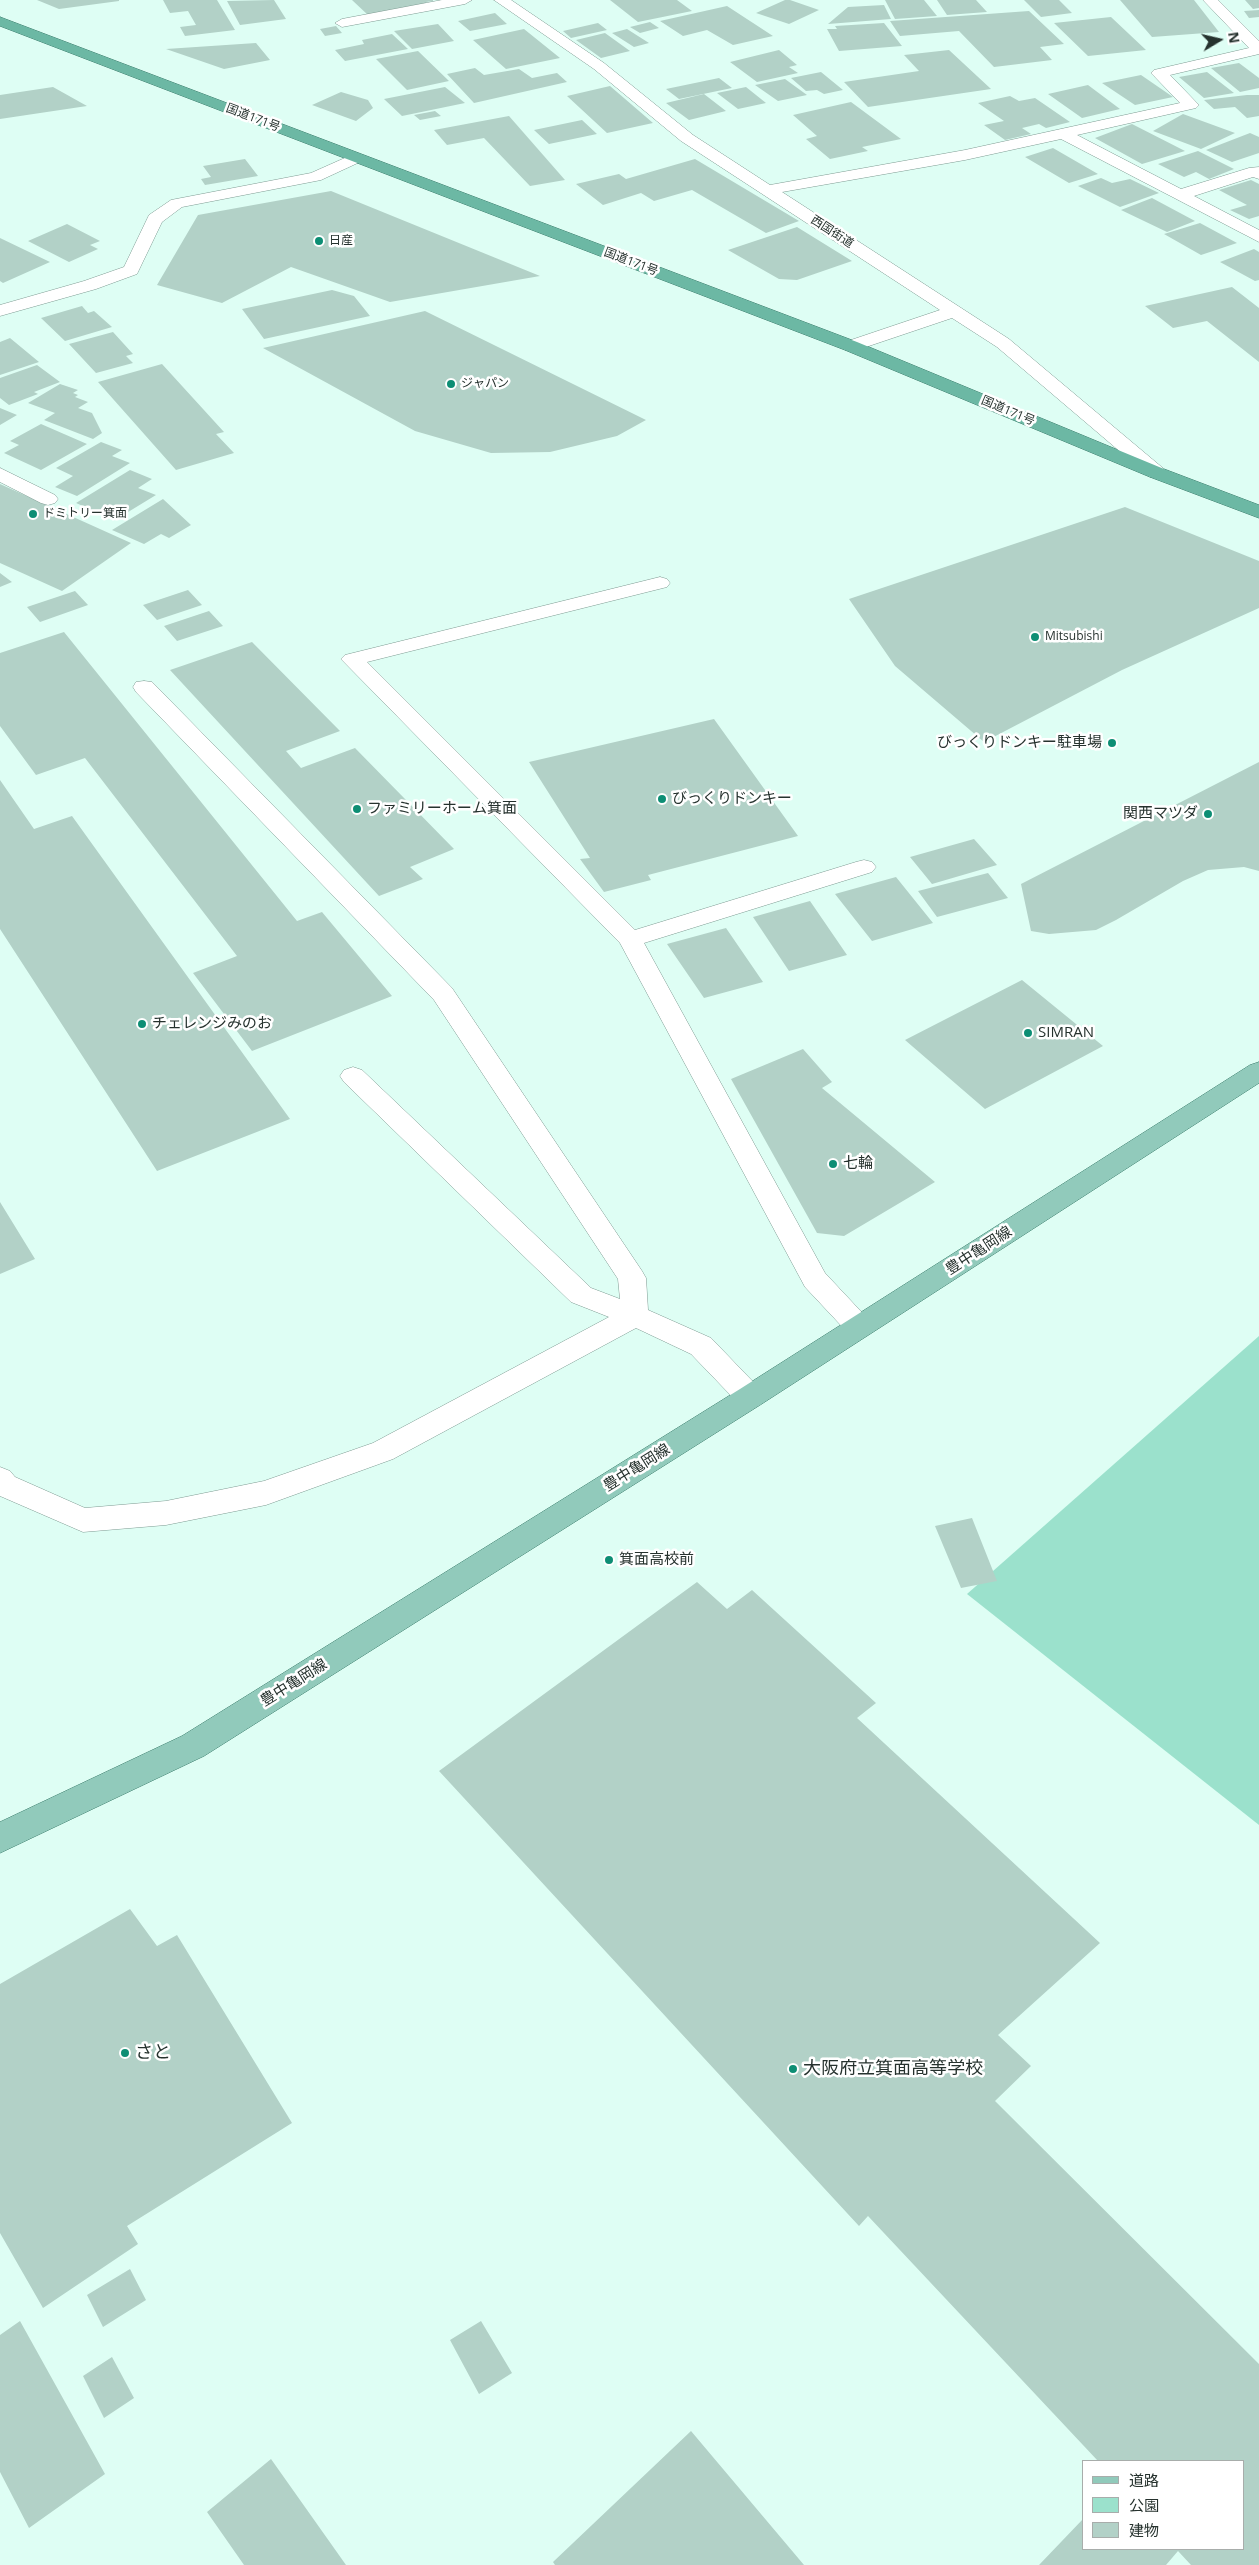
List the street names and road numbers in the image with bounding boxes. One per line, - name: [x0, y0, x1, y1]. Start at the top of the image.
- street label: 国道171号: [224, 101, 282, 135]
- street label: 西国街道: [808, 213, 856, 251]
- street label: 国道171号: [602, 245, 660, 279]
- street label: 国道171号: [979, 393, 1037, 429]
- street label: 豊中亀岡線: [943, 1223, 1015, 1279]
- street label: 豊中亀岡線: [600, 1440, 674, 1496]
- street label: 豊中亀岡線: [257, 1655, 331, 1711]

